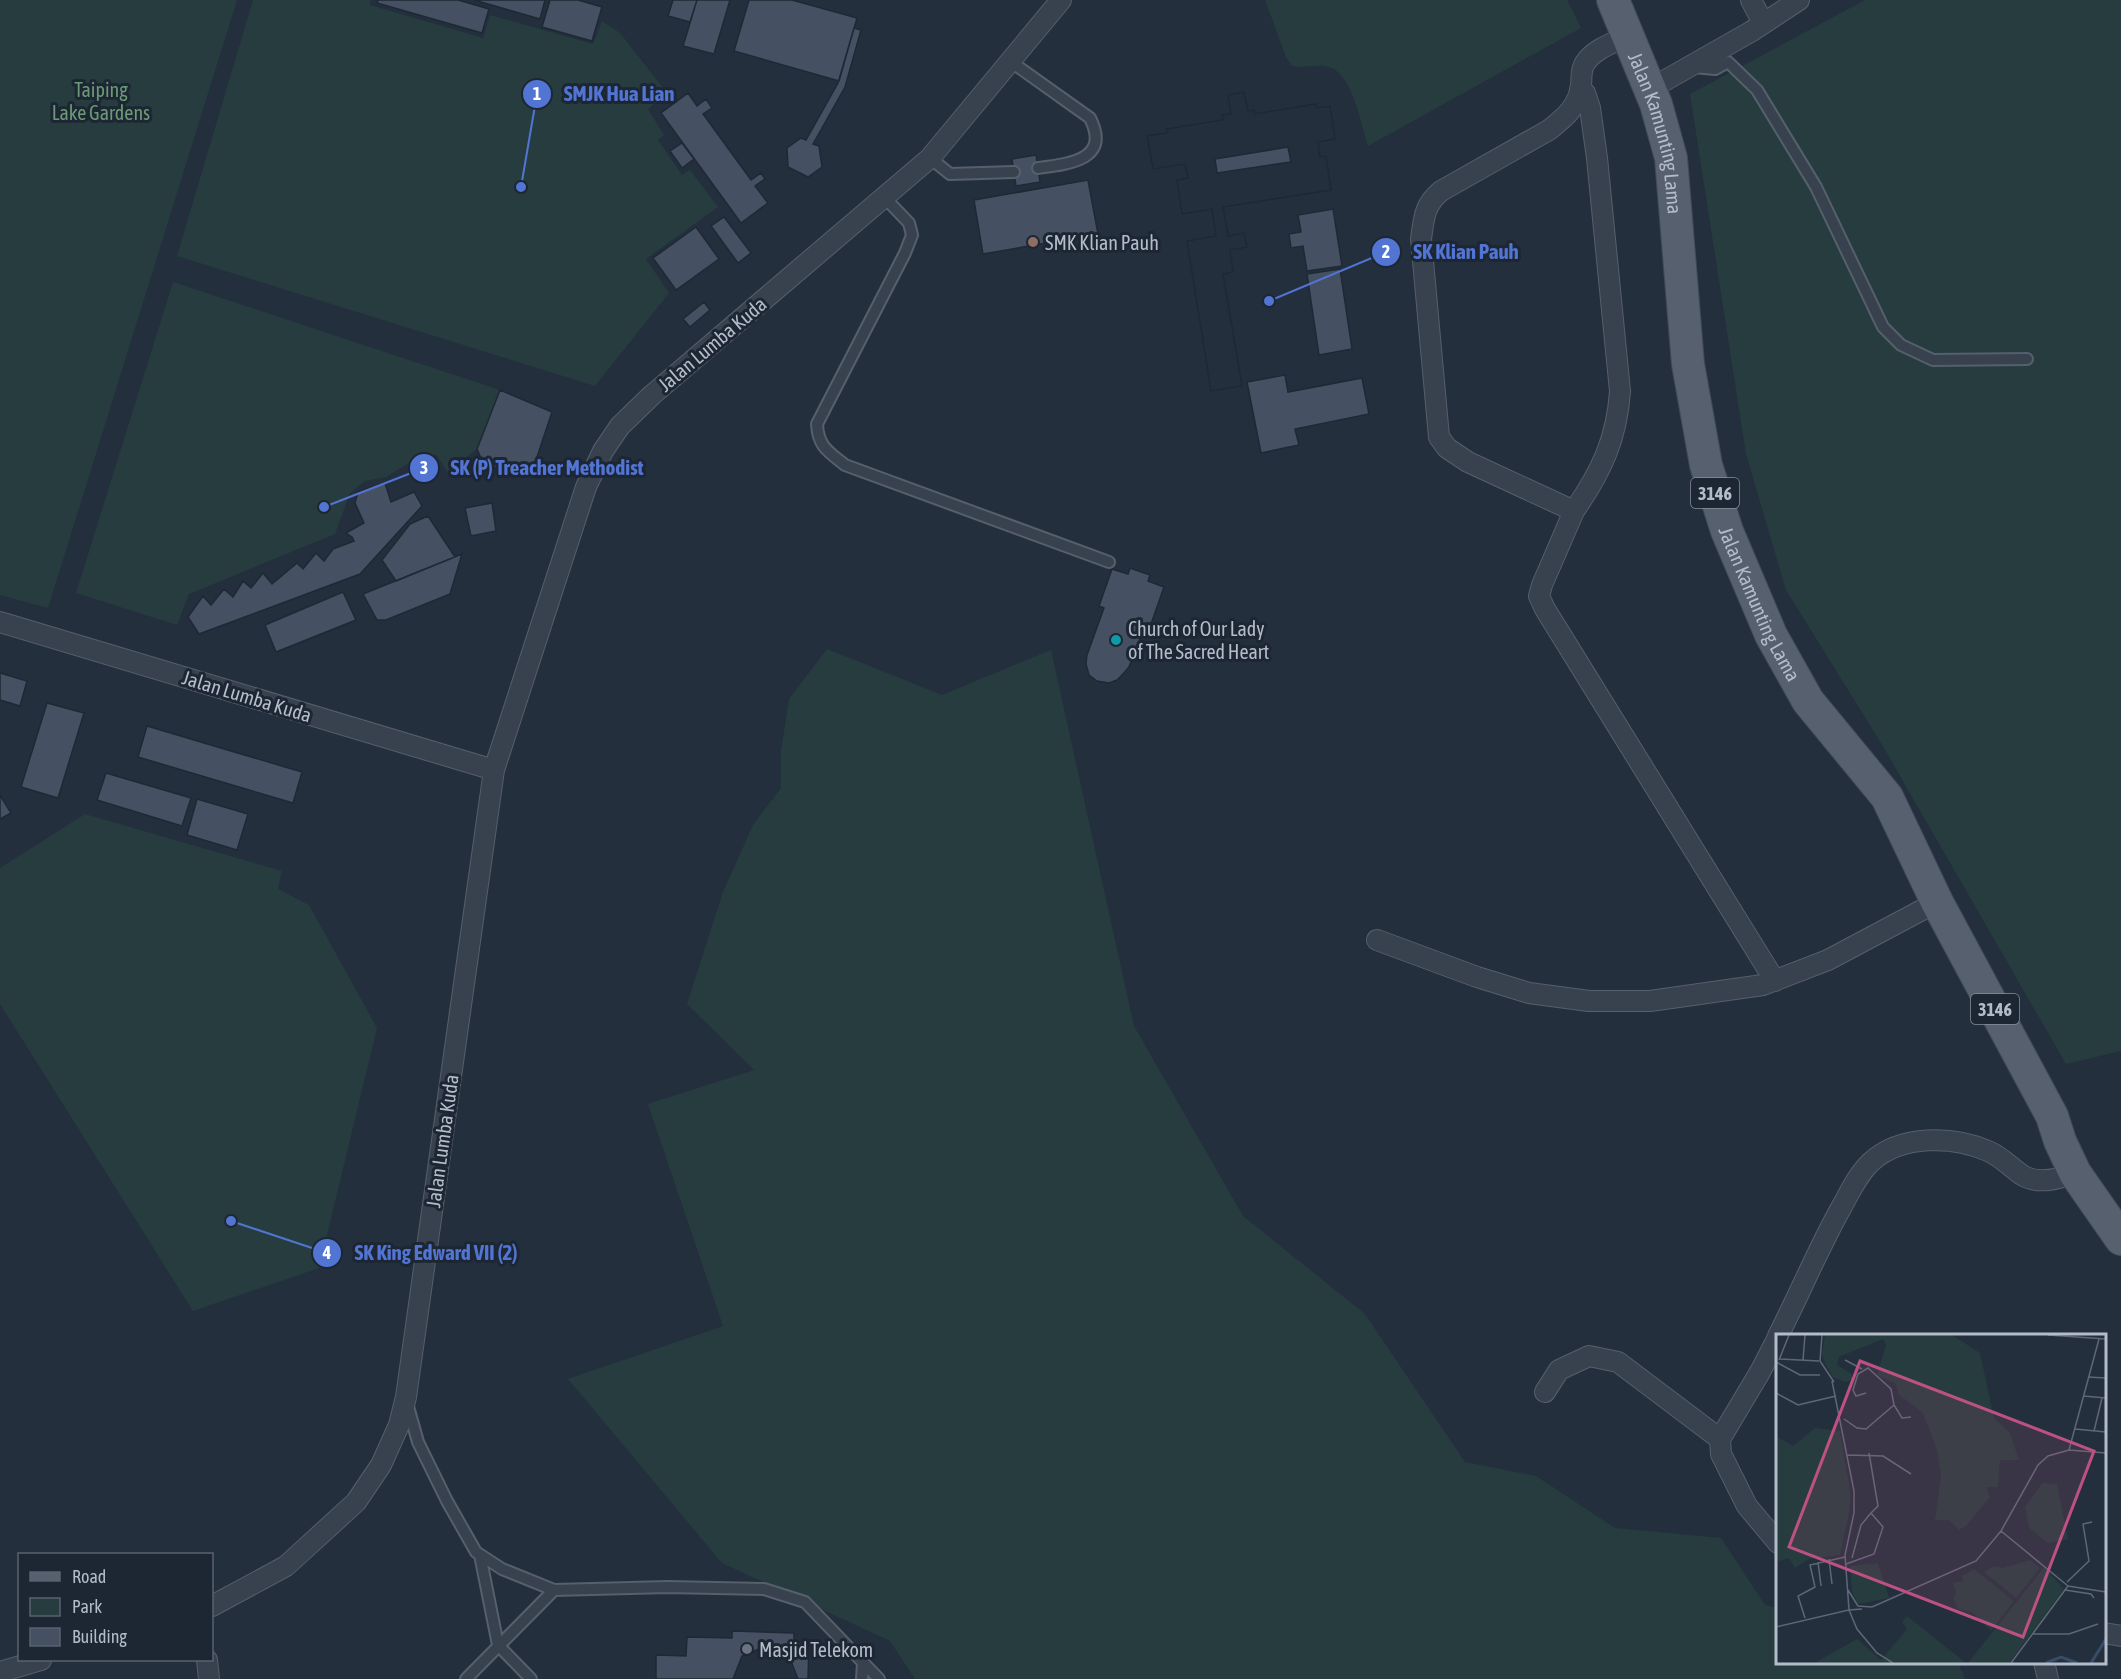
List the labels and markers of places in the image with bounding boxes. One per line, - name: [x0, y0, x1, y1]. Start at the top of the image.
- callout: SMJK Hua Lian: [522, 74, 687, 113]
- place label: SMK Klian Pauh: [1045, 231, 1159, 254]
- callout: SK Klian Pauh: [1371, 232, 1531, 271]
- marker: SMK Klian Pauh: [1026, 235, 1040, 249]
- callout: SK (P) Treacher Methodist: [409, 448, 656, 487]
- place label: Church of Our Lady of The Sacred Heart: [1128, 617, 1269, 663]
- marker: Church of Our Lady of The Sacred Heart: [1109, 633, 1123, 647]
- callout: SK King Edward VII (2): [312, 1233, 529, 1272]
- place label: Masjid Telekom: [759, 1638, 873, 1661]
- marker: Masjid Telekom: [740, 1642, 754, 1656]

